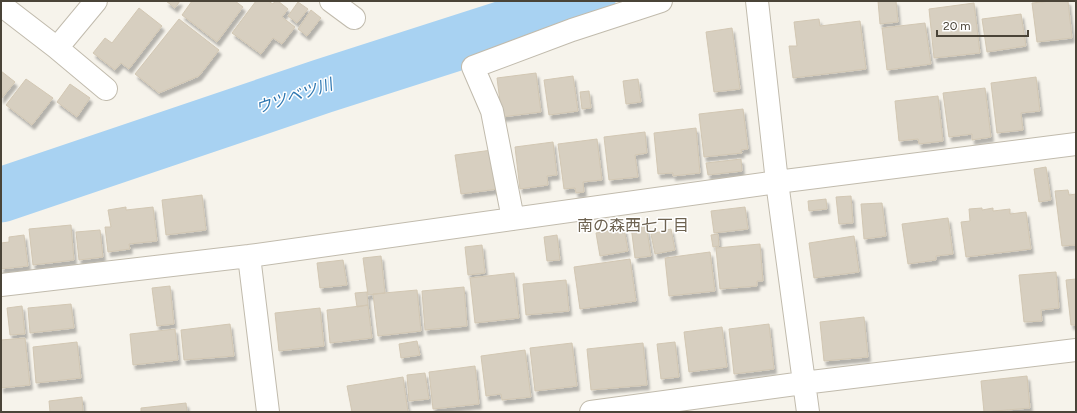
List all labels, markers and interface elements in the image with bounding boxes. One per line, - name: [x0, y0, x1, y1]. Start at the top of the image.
- scale bar: [937, 12, 1028, 38]
- text: 20 m: [943, 19, 971, 33]
- water label: ウツベツ川: [253, 74, 337, 117]
- district label: 南の森西七丁目: [577, 216, 689, 235]

